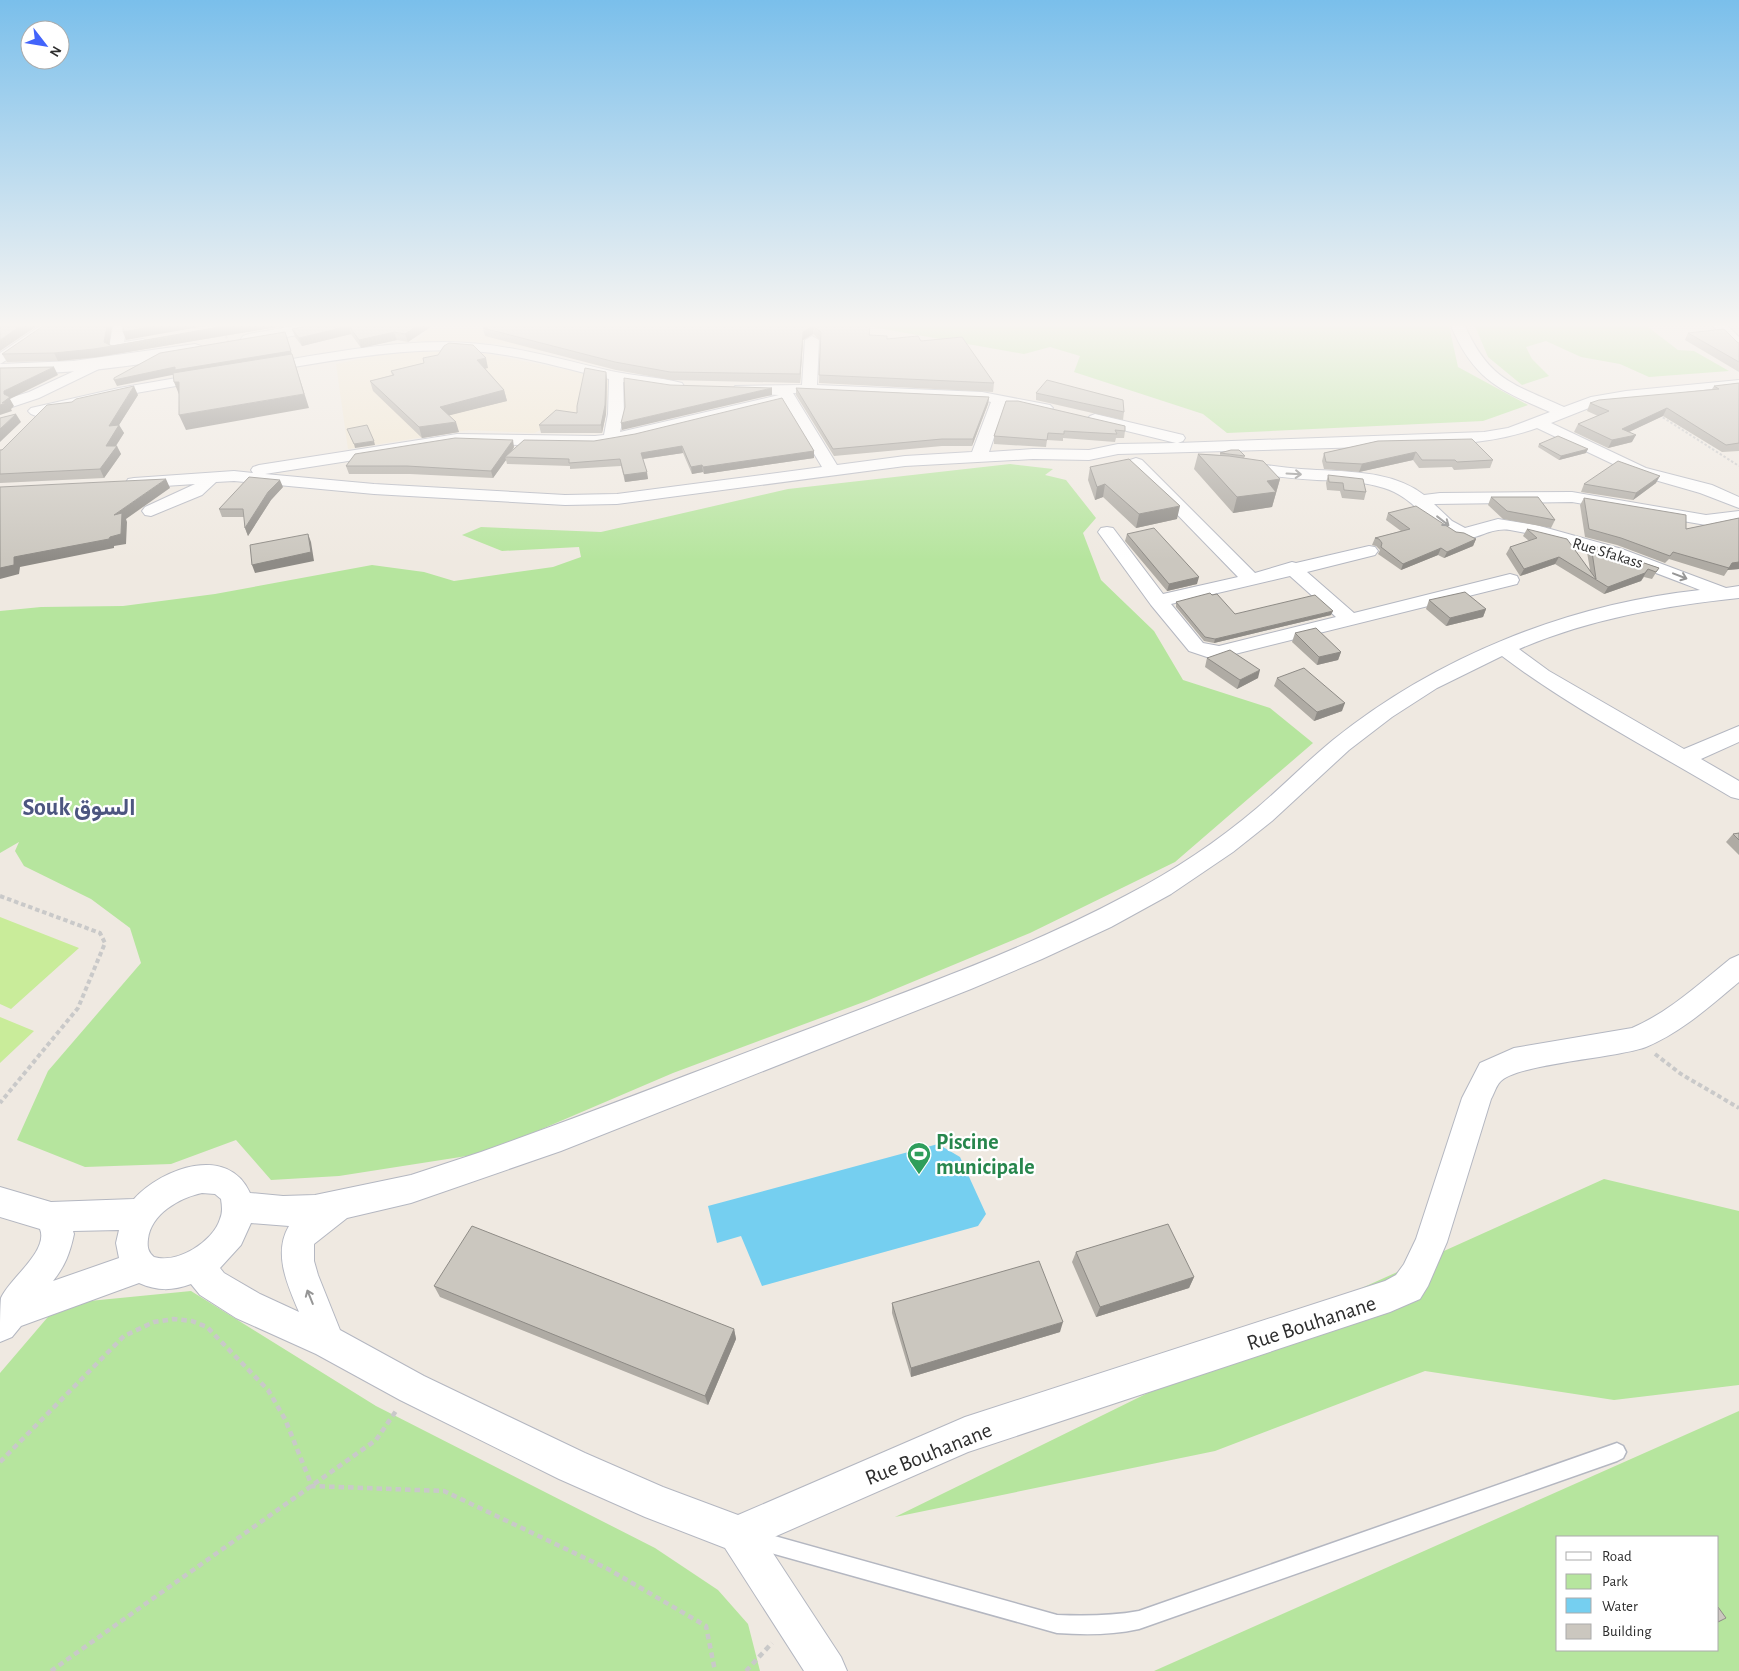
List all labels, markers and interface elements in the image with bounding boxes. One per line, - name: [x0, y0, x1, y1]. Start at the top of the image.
- north arrow: [20, 20, 70, 70]
- text: N: [47, 43, 64, 59]
- one-way arrow: [1286, 469, 1302, 478]
- one-way arrow: [1436, 516, 1449, 527]
- street label: Rue Sfakass: [1571, 535, 1645, 571]
- one-way arrow: [1672, 572, 1687, 581]
- district label: Souk السوق: [22, 796, 136, 822]
- place label: Piscine municipale: [936, 1131, 1035, 1178]
- sports icon: Piscine municipale: [906, 1141, 932, 1175]
- one-way arrow: [305, 1289, 314, 1305]
- street label: Rue Bouhanane: [1244, 1292, 1379, 1354]
- street label: Rue Bouhanane: [862, 1419, 995, 1489]
- legend: [1556, 1536, 1719, 1651]
- text: Road: [1602, 1549, 1632, 1564]
- text: Park: [1602, 1574, 1628, 1589]
- text: Water: [1602, 1599, 1638, 1614]
- text: Building: [1602, 1624, 1652, 1639]

